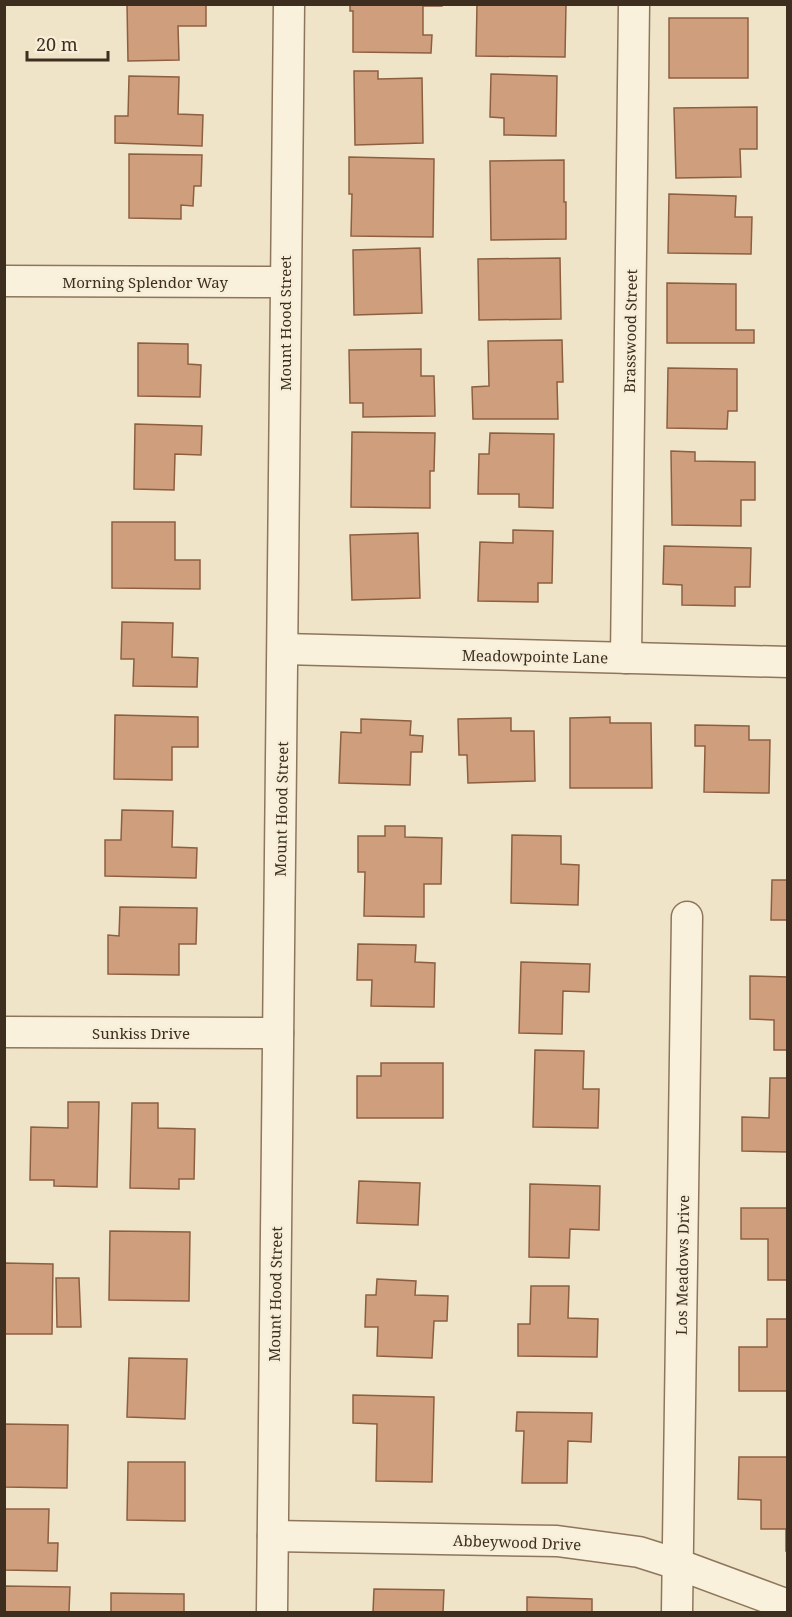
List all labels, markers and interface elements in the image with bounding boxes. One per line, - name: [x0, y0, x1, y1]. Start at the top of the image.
- scale bar: [27, 24, 108, 62]
- text: 20 m: [36, 32, 78, 56]
- street label: Mount Hood Street: [275, 255, 295, 391]
- street label: Brasswood Street: [619, 269, 641, 393]
- street label: Morning Splendor Way: [62, 272, 228, 292]
- street label: Meadowpointe Lane: [462, 645, 608, 667]
- street label: Mount Hood Street: [270, 741, 292, 877]
- street label: Sunkiss Drive: [92, 1023, 190, 1043]
- street label: Los Meadows Drive: [671, 1195, 693, 1335]
- street label: Mount Hood Street: [264, 1226, 286, 1362]
- street label: Abbeywood Drive: [453, 1530, 581, 1554]

